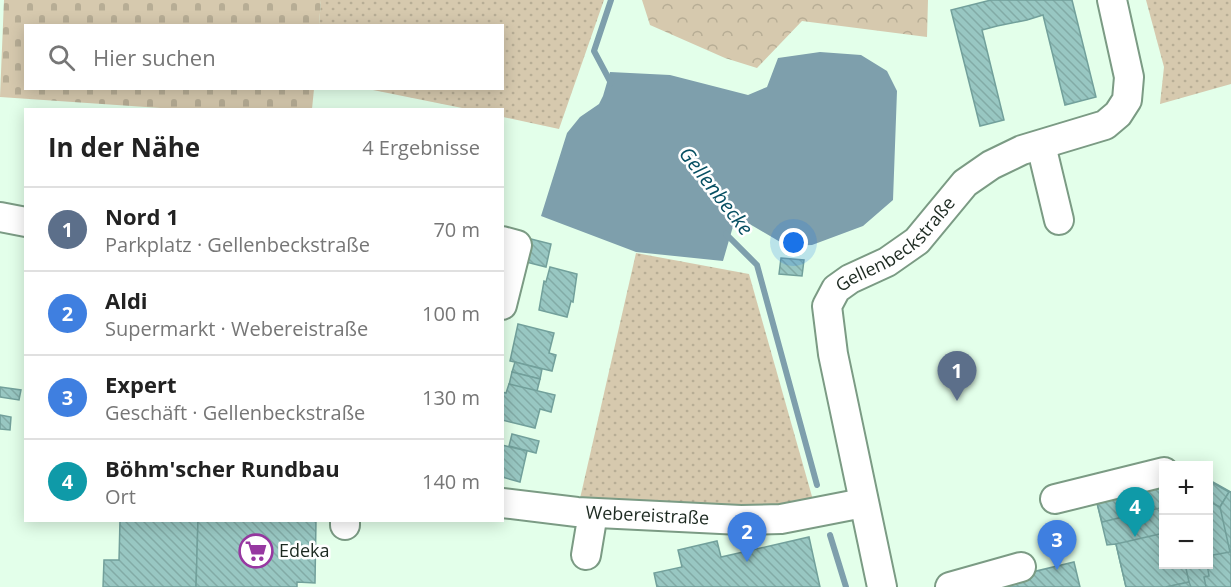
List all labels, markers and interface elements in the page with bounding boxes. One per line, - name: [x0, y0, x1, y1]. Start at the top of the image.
- search box: [24, 24, 504, 90]
- icon: search: [45, 41, 78, 74]
- text: Hier suchen: [93, 42, 216, 72]
- text: In der Nähe: [48, 129, 200, 165]
- text: 4 Ergebnisse: [362, 134, 480, 161]
- water label: Gellenbecke: [673, 141, 760, 241]
- street label: Gellenbeckstraße: [830, 191, 960, 297]
- text: Nord 1: [105, 201, 179, 231]
- text: 1: [62, 216, 73, 243]
- text: 70 m: [433, 216, 480, 243]
- your location: [779, 228, 808, 257]
- text: Parkplatz · Gellenbeckstraße: [105, 231, 370, 258]
- text: Aldi: [105, 285, 148, 315]
- text: 2: [62, 300, 73, 327]
- text: 100 m: [422, 300, 480, 327]
- text: Supermarkt · Webereistraße: [105, 315, 368, 342]
- pin: 1: [938, 352, 976, 401]
- text: Expert: [105, 369, 177, 399]
- text: 3: [62, 384, 73, 411]
- text: 130 m: [422, 384, 480, 411]
- text: Geschäft · Gellenbeckstraße: [105, 399, 365, 426]
- text: Böhm'scher Rundbau: [105, 453, 340, 483]
- map controls: [1159, 461, 1213, 569]
- button: +: [1159, 461, 1213, 515]
- text: 4: [62, 468, 73, 495]
- text: 140 m: [422, 468, 480, 495]
- text: Ort: [105, 483, 136, 510]
- pin: 4: [1116, 488, 1154, 537]
- street label: Webereistraße: [585, 499, 710, 529]
- pin: 2: [728, 512, 766, 562]
- button: −: [1159, 515, 1213, 569]
- pin: 3: [1038, 520, 1076, 570]
- supermarket icon: Edeka: [238, 533, 274, 569]
- place label: Edeka: [279, 538, 330, 562]

